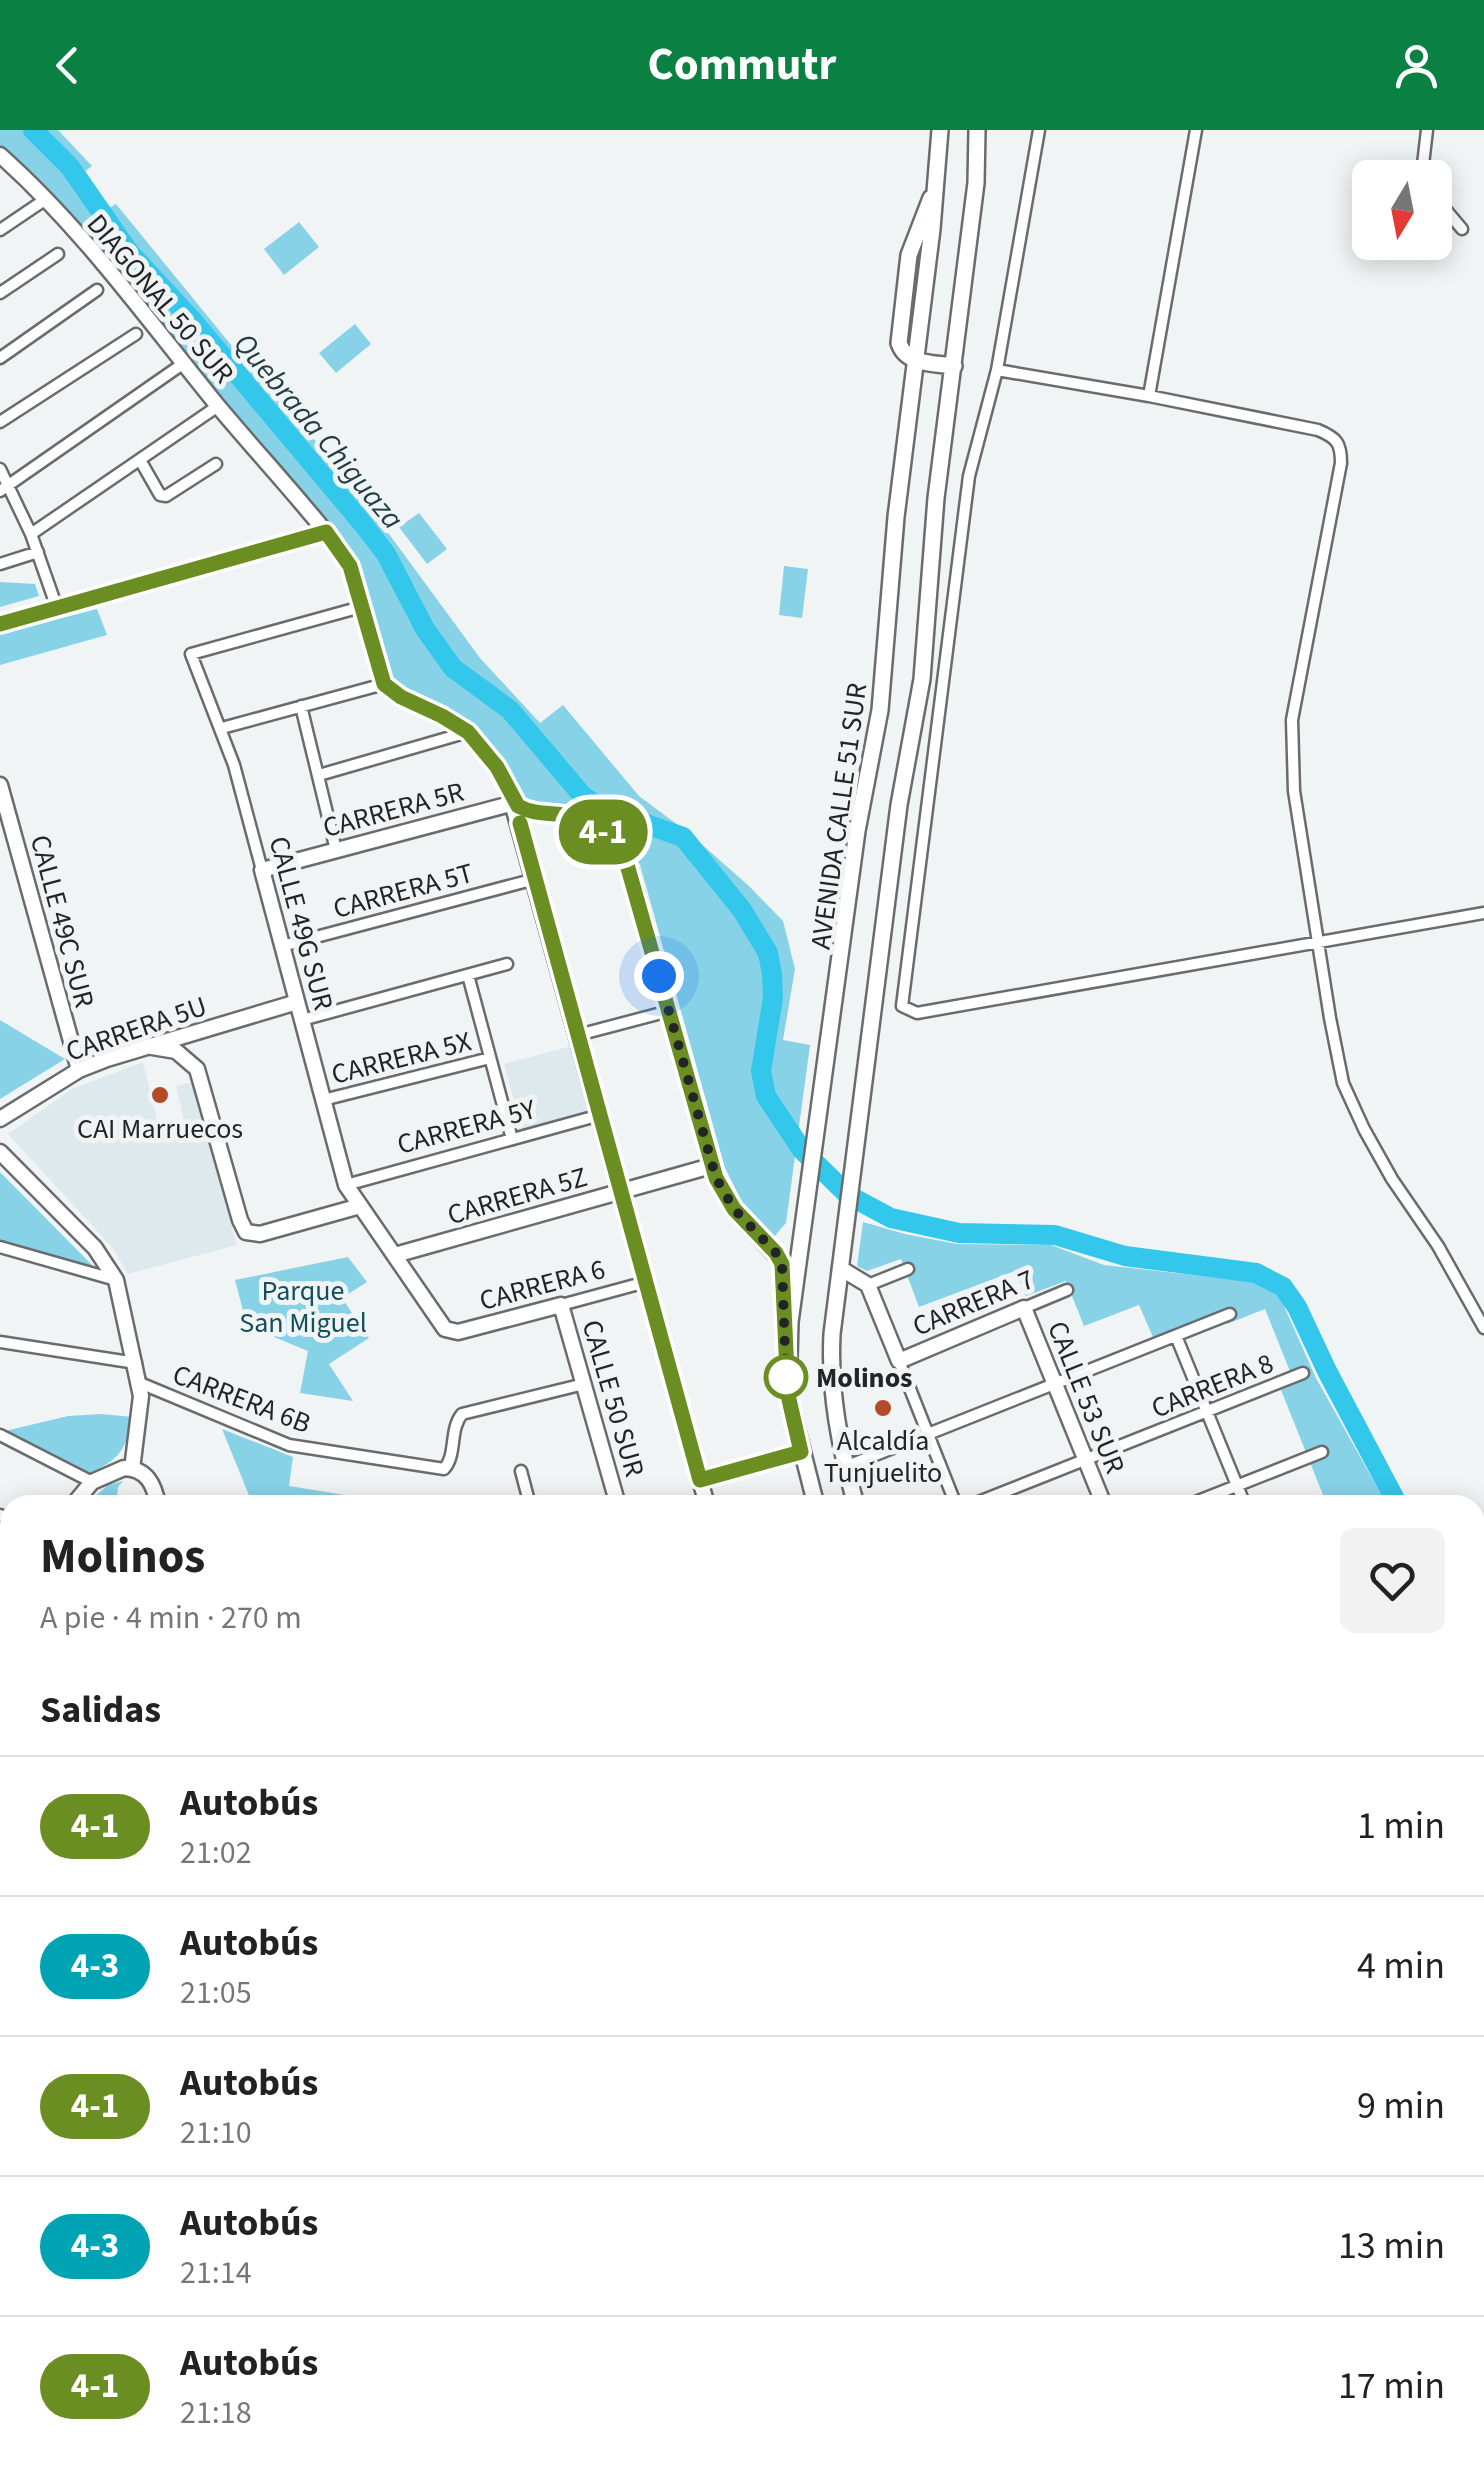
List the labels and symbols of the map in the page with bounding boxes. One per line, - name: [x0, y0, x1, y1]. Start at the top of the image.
- north arrow: [1352, 160, 1452, 260]
- street label: DIAGONAL 50 SUR: [77, 205, 243, 392]
- water label: Quebrada Chiguaza: [224, 324, 414, 539]
- street label: AVENIDA CALLE 51 SUR: [801, 680, 877, 952]
- street label: CARRERA 5R: [318, 772, 468, 848]
- line badge: 4-1: [546, 800, 660, 864]
- street label: CALLE 49C SUR: [20, 831, 104, 1012]
- street label: CALLE 49G SUR: [259, 832, 343, 1015]
- street label: CARRERA 5T: [329, 853, 478, 929]
- your location: [634, 951, 684, 1001]
- street label: CARRERA 5U: [61, 986, 212, 1072]
- street label: CARRERA 5X: [327, 1021, 475, 1095]
- marker: CAI Marruecos: [149, 1084, 171, 1106]
- street label: CARRERA 5Y: [393, 1089, 541, 1165]
- place label: CAI Marruecos: [77, 1109, 243, 1149]
- street label: CARRERA 5Z: [443, 1157, 592, 1235]
- street label: CARRERA 6: [475, 1249, 609, 1321]
- street label: CARRERA 7: [906, 1259, 1040, 1346]
- park label: Parque San Miguel: [239, 1271, 367, 1343]
- street label: CALLE 50 SUR: [572, 1315, 654, 1481]
- street label: CALLE 53 SUR: [1037, 1315, 1135, 1480]
- street label: CARRERA 8: [1145, 1343, 1279, 1429]
- street label: CARRERA 6B: [167, 1354, 316, 1444]
- marker: Molinos: [765, 1356, 807, 1398]
- place label: Molinos: [816, 1358, 912, 1398]
- marker: Alcaldía Tunjuelito: [872, 1397, 894, 1419]
- place label: Alcaldía Tunjuelito: [824, 1421, 942, 1493]

